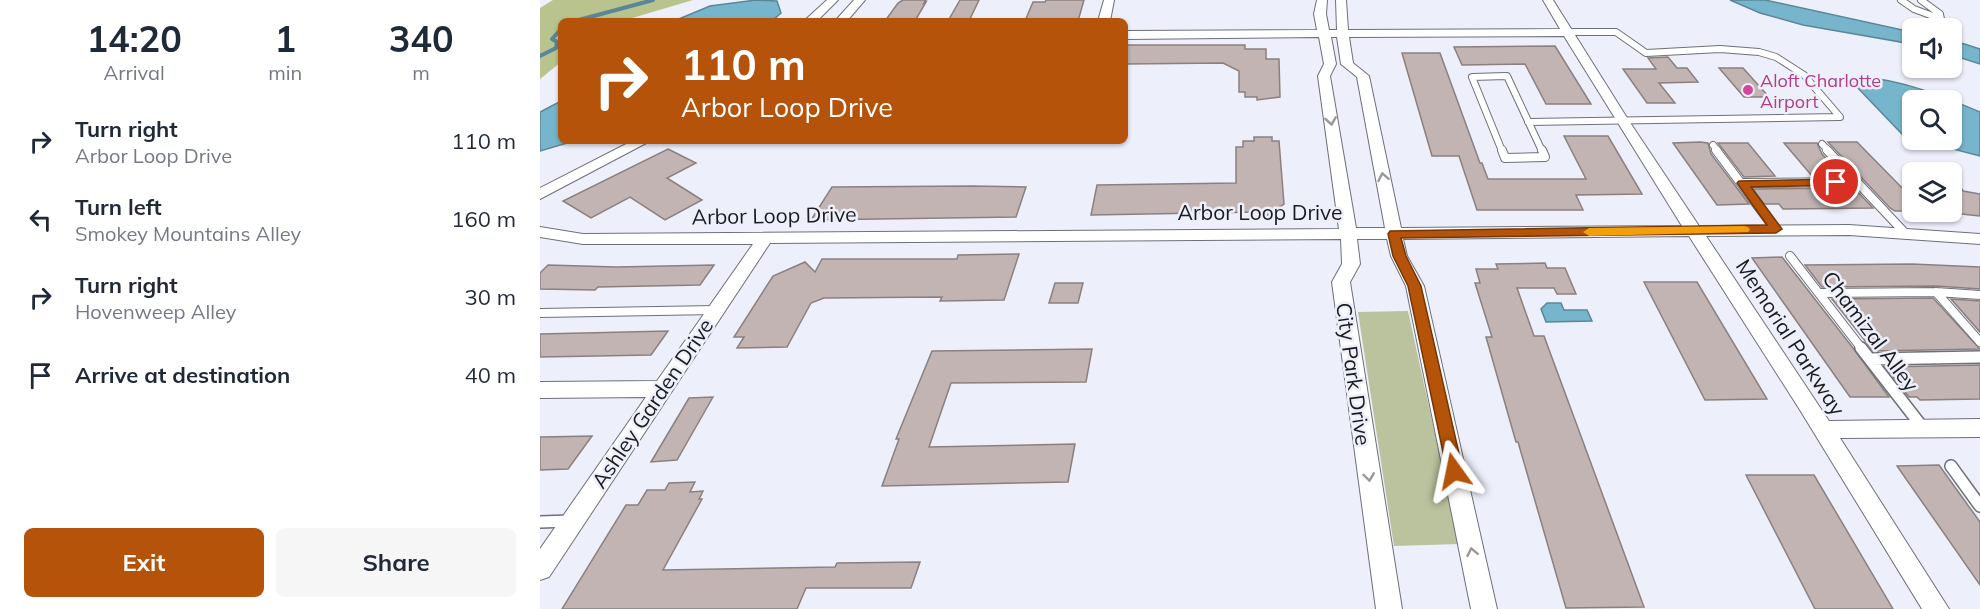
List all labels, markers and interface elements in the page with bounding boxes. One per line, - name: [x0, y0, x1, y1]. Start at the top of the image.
- text: 14:20: [86, 16, 182, 61]
- text: 1: [274, 16, 296, 61]
- text: 340: [389, 16, 454, 61]
- map controls: [1902, 18, 1962, 222]
- button: sound: [1902, 18, 1962, 78]
- text: 110 m: [681, 38, 806, 91]
- icon: right: [582, 42, 660, 120]
- text: Arrival: [104, 60, 165, 85]
- text: min: [268, 60, 302, 85]
- text: m: [412, 60, 430, 85]
- place label: Aloft Charlotte Airport: [1760, 69, 1881, 113]
- marker: Aloft Charlotte Airport: [1741, 83, 1755, 97]
- text: Arbor Loop Drive: [681, 90, 893, 124]
- button: search: [1902, 90, 1962, 150]
- text: Turn right: [75, 115, 178, 143]
- one-way arrow: [1324, 115, 1337, 125]
- icon: right: [24, 125, 57, 158]
- text: 110 m: [451, 127, 516, 155]
- text: Arbor Loop Drive: [75, 143, 232, 168]
- pin: [1810, 156, 1861, 207]
- button: layers: [1902, 162, 1962, 222]
- icon: arrive: [1819, 165, 1852, 198]
- one-way arrow: [1377, 172, 1390, 182]
- text: Turn left: [75, 193, 162, 221]
- street label: Arbor Loop Drive: [1178, 199, 1342, 225]
- street label: Arbor Loop Drive: [691, 201, 857, 229]
- icon: left: [24, 203, 57, 236]
- text: 160 m: [451, 205, 516, 233]
- text: Smokey Mountains Alley: [75, 221, 301, 246]
- street label: Memorial Parkway: [1731, 254, 1851, 420]
- street label: Chamizal Alley: [1817, 265, 1925, 397]
- text: Turn right: [75, 271, 178, 299]
- icon: right: [24, 281, 57, 314]
- text: 30 m: [465, 283, 516, 311]
- text: Hovenweep Alley: [75, 299, 236, 324]
- street label: City Park Drive: [1331, 301, 1377, 447]
- street label: Ashley Garden Drive: [586, 313, 718, 493]
- icon: arrive: [24, 359, 57, 392]
- text: Arrive at destination: [75, 361, 290, 389]
- text: 40 m: [465, 361, 516, 389]
- position arrow: [1422, 439, 1486, 503]
- one-way arrow: [1363, 472, 1375, 481]
- button: Exit: [24, 528, 264, 597]
- button: Share: [276, 528, 516, 597]
- one-way arrow: [1466, 547, 1479, 557]

